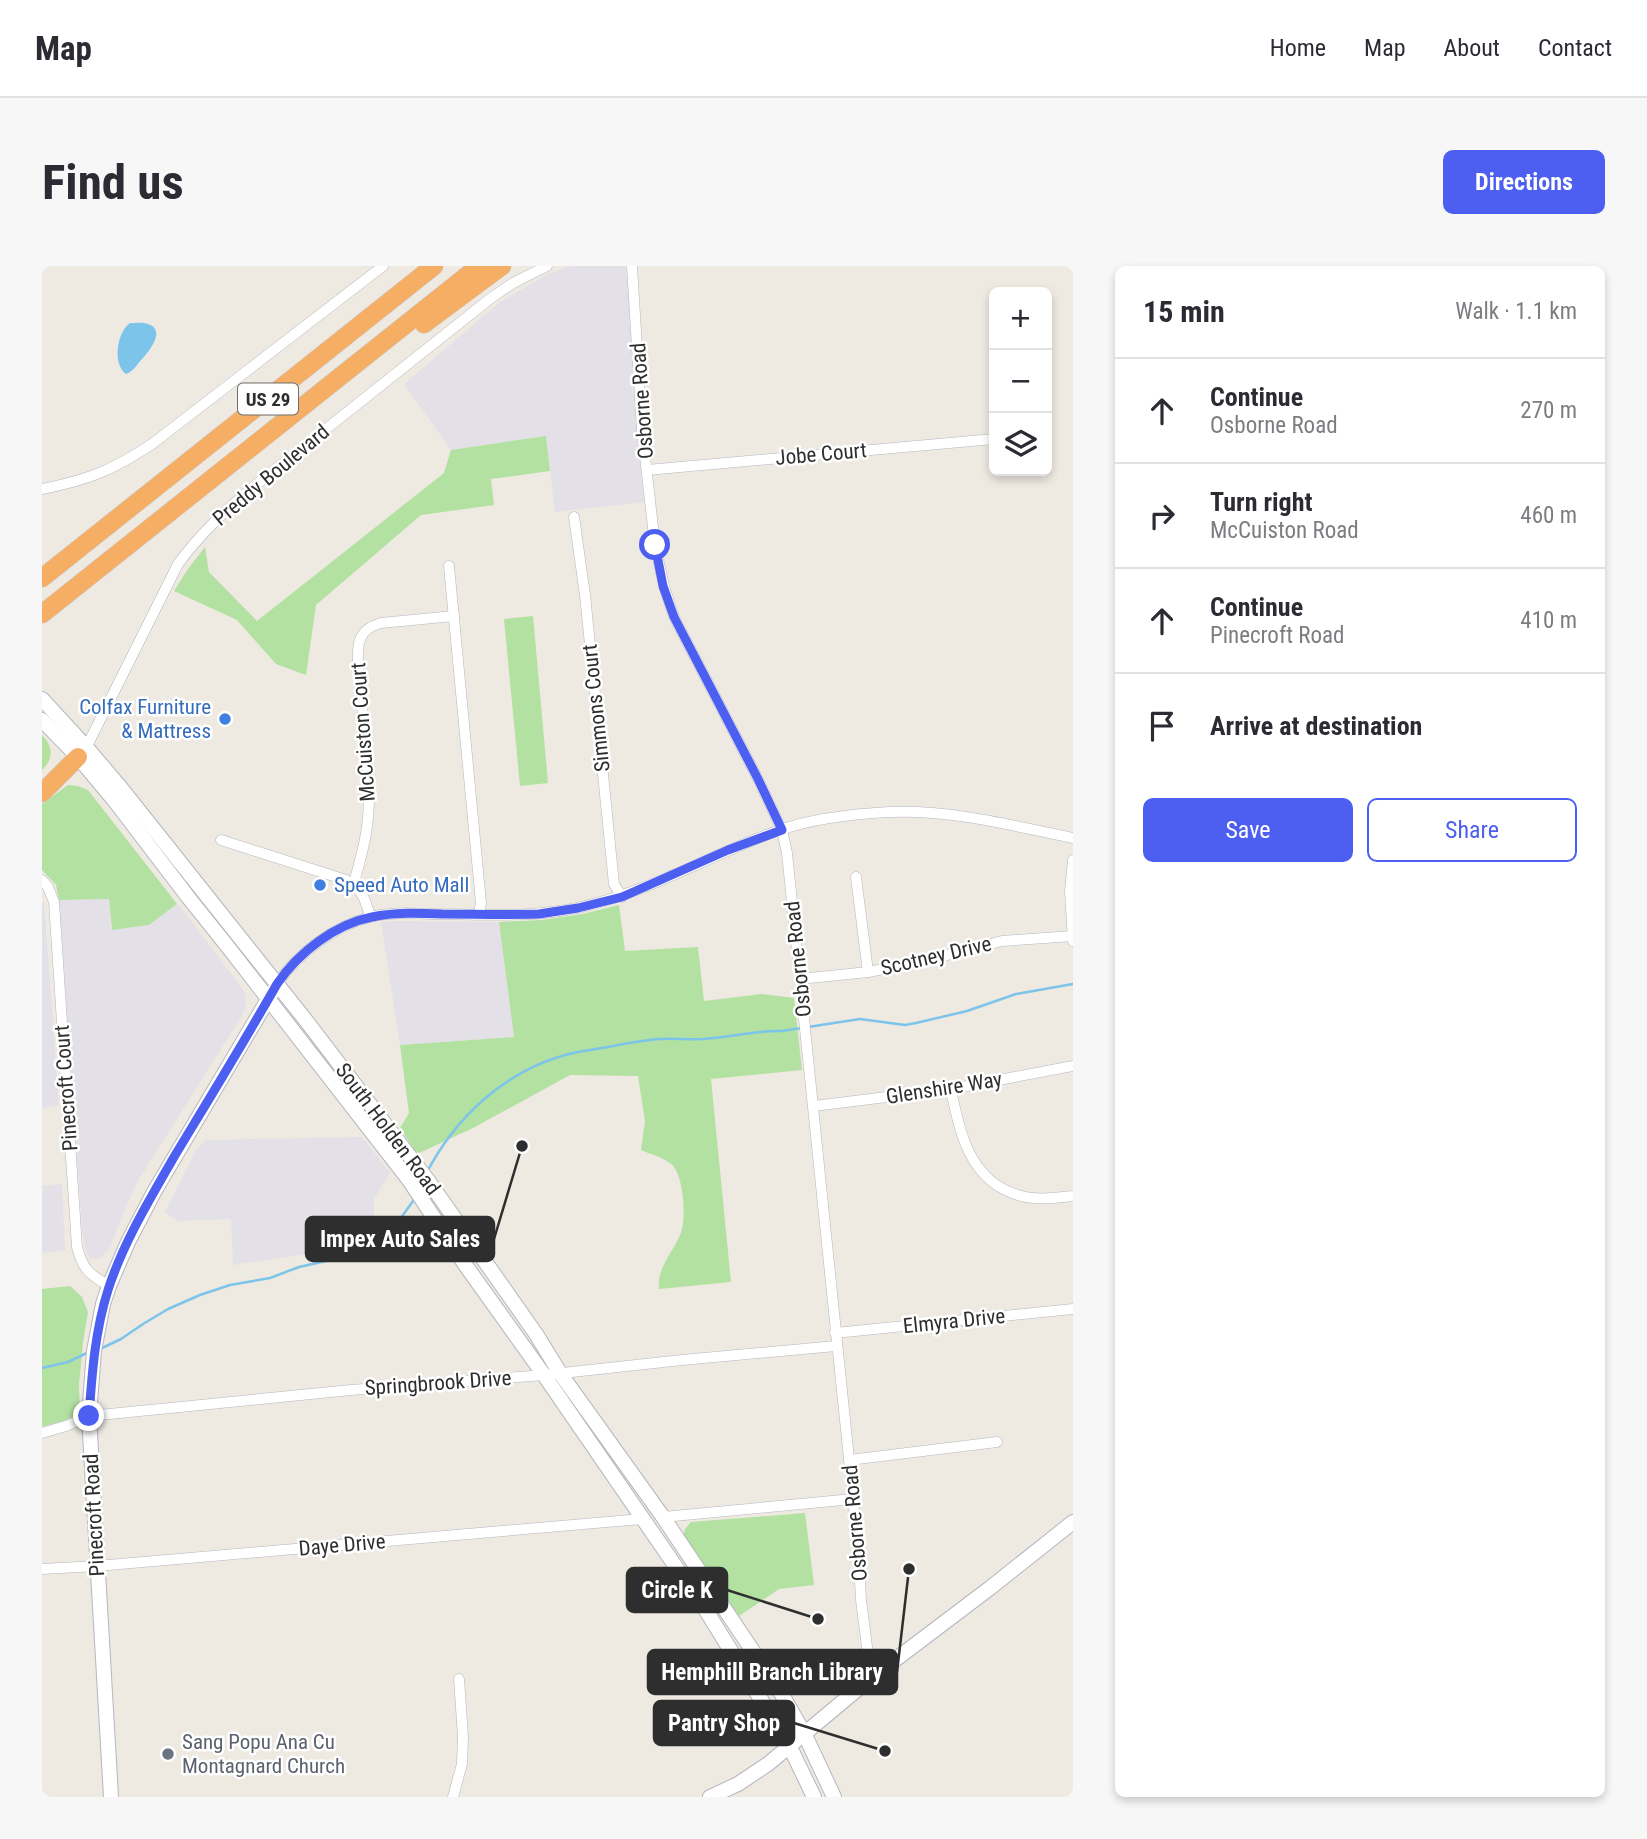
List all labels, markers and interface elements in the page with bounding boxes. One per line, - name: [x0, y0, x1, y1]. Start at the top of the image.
- text: Map: [35, 29, 92, 68]
- text: Home: [1270, 34, 1326, 62]
- text: Map: [1364, 34, 1406, 62]
- text: About: [1444, 34, 1500, 62]
- text: Contact: [1538, 34, 1612, 62]
- button: Directions: [1443, 150, 1605, 214]
- text: Find us: [42, 154, 184, 211]
- map controls: [989, 287, 1052, 476]
- button: +: [989, 287, 1052, 350]
- text: 15 min: [1143, 294, 1225, 329]
- text: Walk · 1.1 km: [1455, 298, 1577, 325]
- street label: Osborne Road: [626, 342, 658, 460]
- button: −: [989, 350, 1052, 413]
- text: Continue: [1210, 382, 1303, 412]
- road number: US 29: [238, 384, 298, 414]
- icon: ahead: [1143, 392, 1181, 430]
- text: 270 m: [1520, 397, 1577, 424]
- text: Osborne Road: [1210, 412, 1338, 439]
- button: layers: [989, 413, 1052, 476]
- street label: Preddy Boulevard: [208, 419, 334, 531]
- street label: Jobe Court: [774, 438, 868, 470]
- text: Turn right: [1210, 487, 1312, 517]
- icon: right: [1143, 497, 1181, 535]
- text: 460 m: [1520, 502, 1577, 529]
- text: McCuiston Road: [1210, 517, 1359, 544]
- route start: [639, 529, 670, 560]
- text: Continue: [1210, 592, 1303, 622]
- icon: ahead: [1143, 602, 1181, 640]
- text: 410 m: [1520, 607, 1577, 634]
- text: Pinecroft Road: [1210, 622, 1344, 649]
- street label: Simmons Court: [577, 643, 615, 773]
- street label: McCuiston Court: [346, 662, 380, 802]
- place label: Colfax Furniture & Mattress: [79, 695, 211, 743]
- icon: arrive: [1143, 707, 1181, 745]
- marker: Colfax Furniture & Mattress: [217, 711, 233, 727]
- text: Arrive at destination: [1210, 711, 1422, 741]
- button: Save: [1143, 798, 1353, 862]
- button: Share: [1367, 798, 1577, 862]
- place label: Speed Auto Mall: [334, 873, 469, 897]
- marker: Speed Auto Mall: [312, 877, 328, 893]
- street label: Osborne Road: [780, 900, 816, 1018]
- street label: Scotney Drive: [878, 932, 994, 980]
- street label: Pinecroft Court: [50, 1024, 82, 1152]
- street label: South Holden Road: [331, 1058, 445, 1200]
- street label: Glenshire Way: [884, 1067, 1004, 1109]
- callout: Impex Auto Sales: [306, 1217, 494, 1261]
- text: Impex Auto Sales: [320, 1226, 480, 1253]
- street label: Elmyra Drive: [902, 1304, 1006, 1338]
- street label: Springbrook Drive: [364, 1366, 512, 1400]
- route end: [73, 1400, 104, 1431]
- street label: Pinecroft Road: [79, 1453, 109, 1577]
- street label: Osborne Road: [838, 1464, 872, 1582]
- street label: Daye Drive: [298, 1529, 387, 1561]
- callout: Circle K: [627, 1568, 727, 1612]
- text: Circle K: [641, 1577, 713, 1604]
- callout: Hemphill Branch Library: [648, 1650, 897, 1694]
- text: Hemphill Branch Library: [661, 1659, 883, 1686]
- callout: Pantry Shop: [654, 1701, 794, 1745]
- text: Pantry Shop: [668, 1710, 780, 1737]
- place label: Sang Popu Ana Cu Montagnard Church: [182, 1730, 345, 1778]
- marker: Sang Popu Ana Cu Montagnard Church: [160, 1746, 176, 1762]

